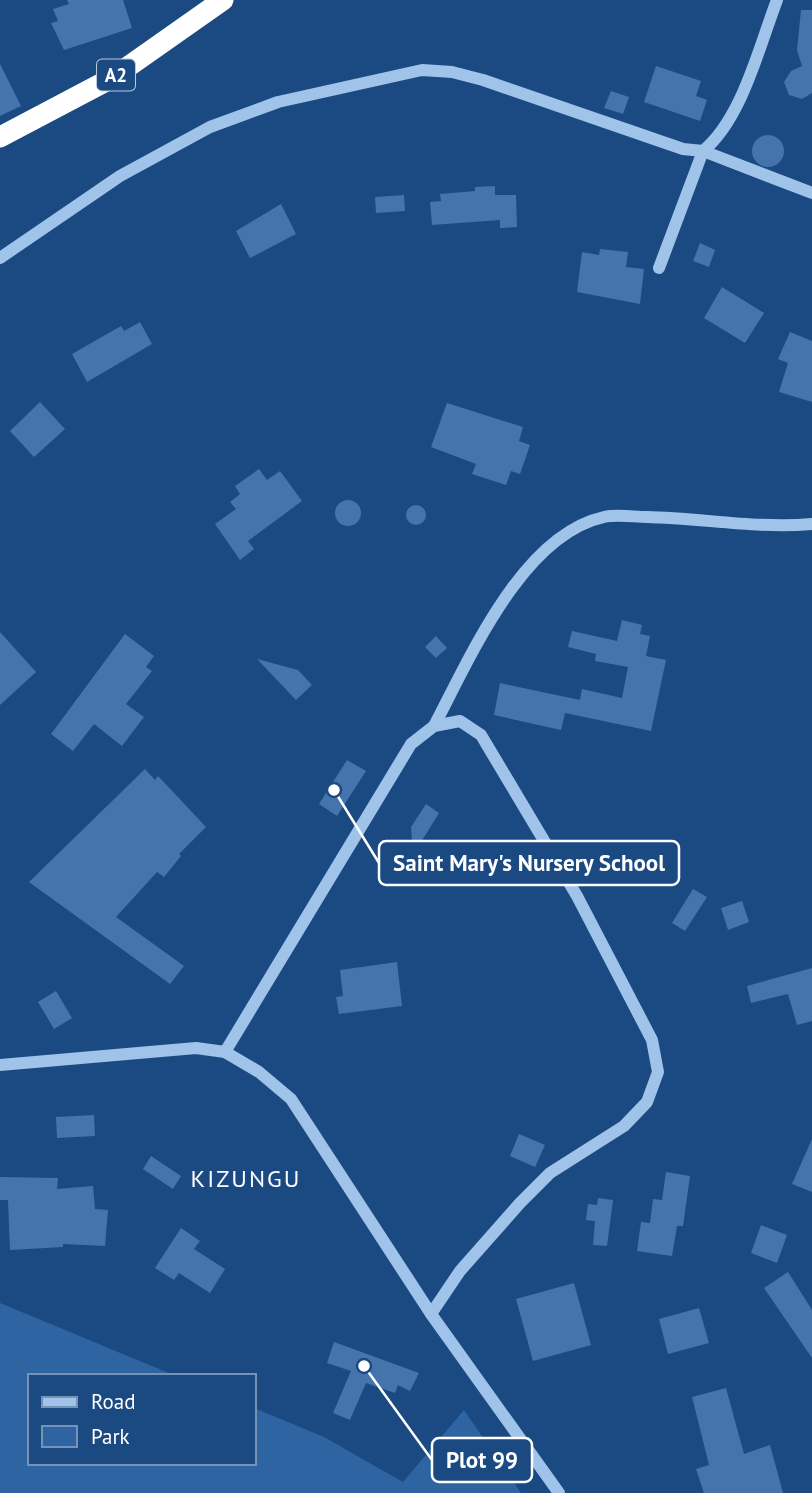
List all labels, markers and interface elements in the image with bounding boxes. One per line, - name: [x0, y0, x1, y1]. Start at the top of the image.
- road number: A2: [97, 60, 135, 90]
- callout: Saint Mary's Nursery School: [379, 841, 679, 885]
- text: Saint Mary's Nursery School: [393, 848, 665, 877]
- district label: KIZUNGU: [191, 1163, 301, 1194]
- legend: [28, 1374, 256, 1465]
- text: Road: [91, 1388, 135, 1415]
- text: Park: [91, 1423, 130, 1450]
- callout: Plot 99: [432, 1438, 532, 1482]
- text: Plot 99: [446, 1445, 518, 1474]

